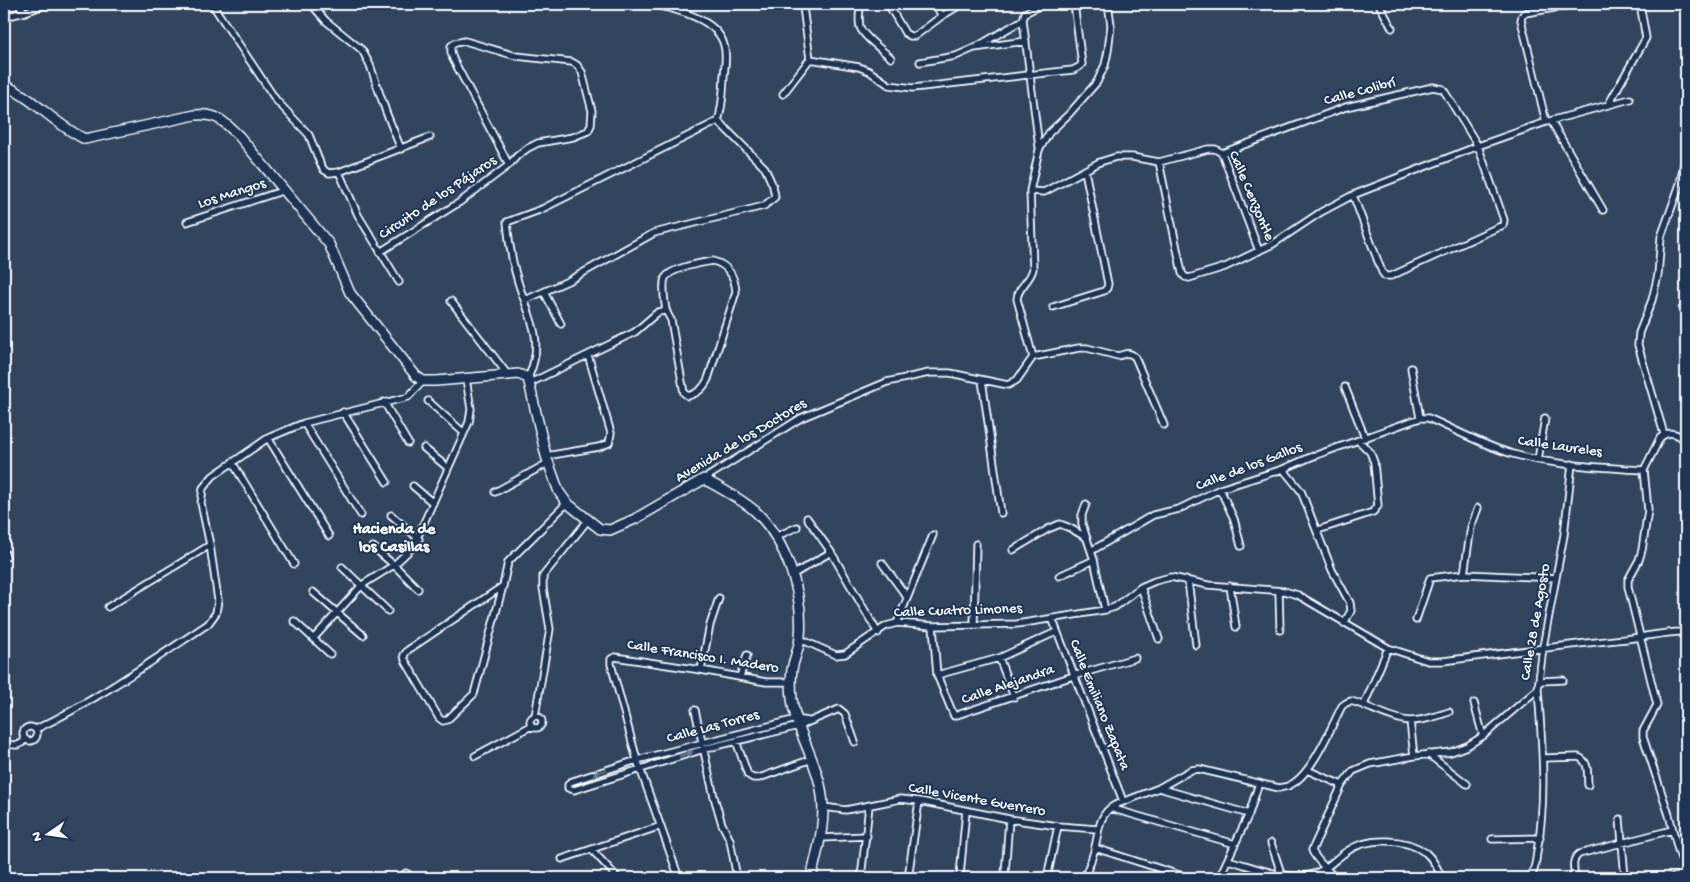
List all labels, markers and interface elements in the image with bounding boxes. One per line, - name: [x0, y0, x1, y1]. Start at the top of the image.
- street label: Calle Colibrí: [1322, 74, 1398, 110]
- street label: Calle Cenzontle: [1224, 148, 1278, 244]
- street label: Circuito de los Pájaros: [376, 152, 501, 244]
- street label: Los Mangos: [196, 174, 269, 213]
- street label: Avenida de los Doctores: [672, 395, 810, 487]
- street label: Calle Laureles: [1517, 432, 1604, 462]
- street label: Calle de los Gallos: [1193, 438, 1305, 496]
- district label: Hacienda de los Casillas: [353, 521, 436, 558]
- street label: Calle 28 de Agosto: [1517, 562, 1555, 682]
- street label: Calle Cuatro Limones: [894, 600, 1023, 622]
- street label: Calle Francisco I. Madero: [626, 636, 780, 678]
- street label: Calle Emiliano Zapata: [1065, 637, 1134, 773]
- street label: Calle Alejandra: [959, 661, 1057, 709]
- street label: Calle Las Torres: [665, 706, 762, 748]
- one-way arrow: [679, 750, 694, 758]
- one-way arrow: [593, 769, 608, 776]
- street label: Calle Vicente Guerrero: [907, 779, 1047, 821]
- north arrow: [22, 810, 72, 860]
- text: N: [28, 830, 47, 843]

